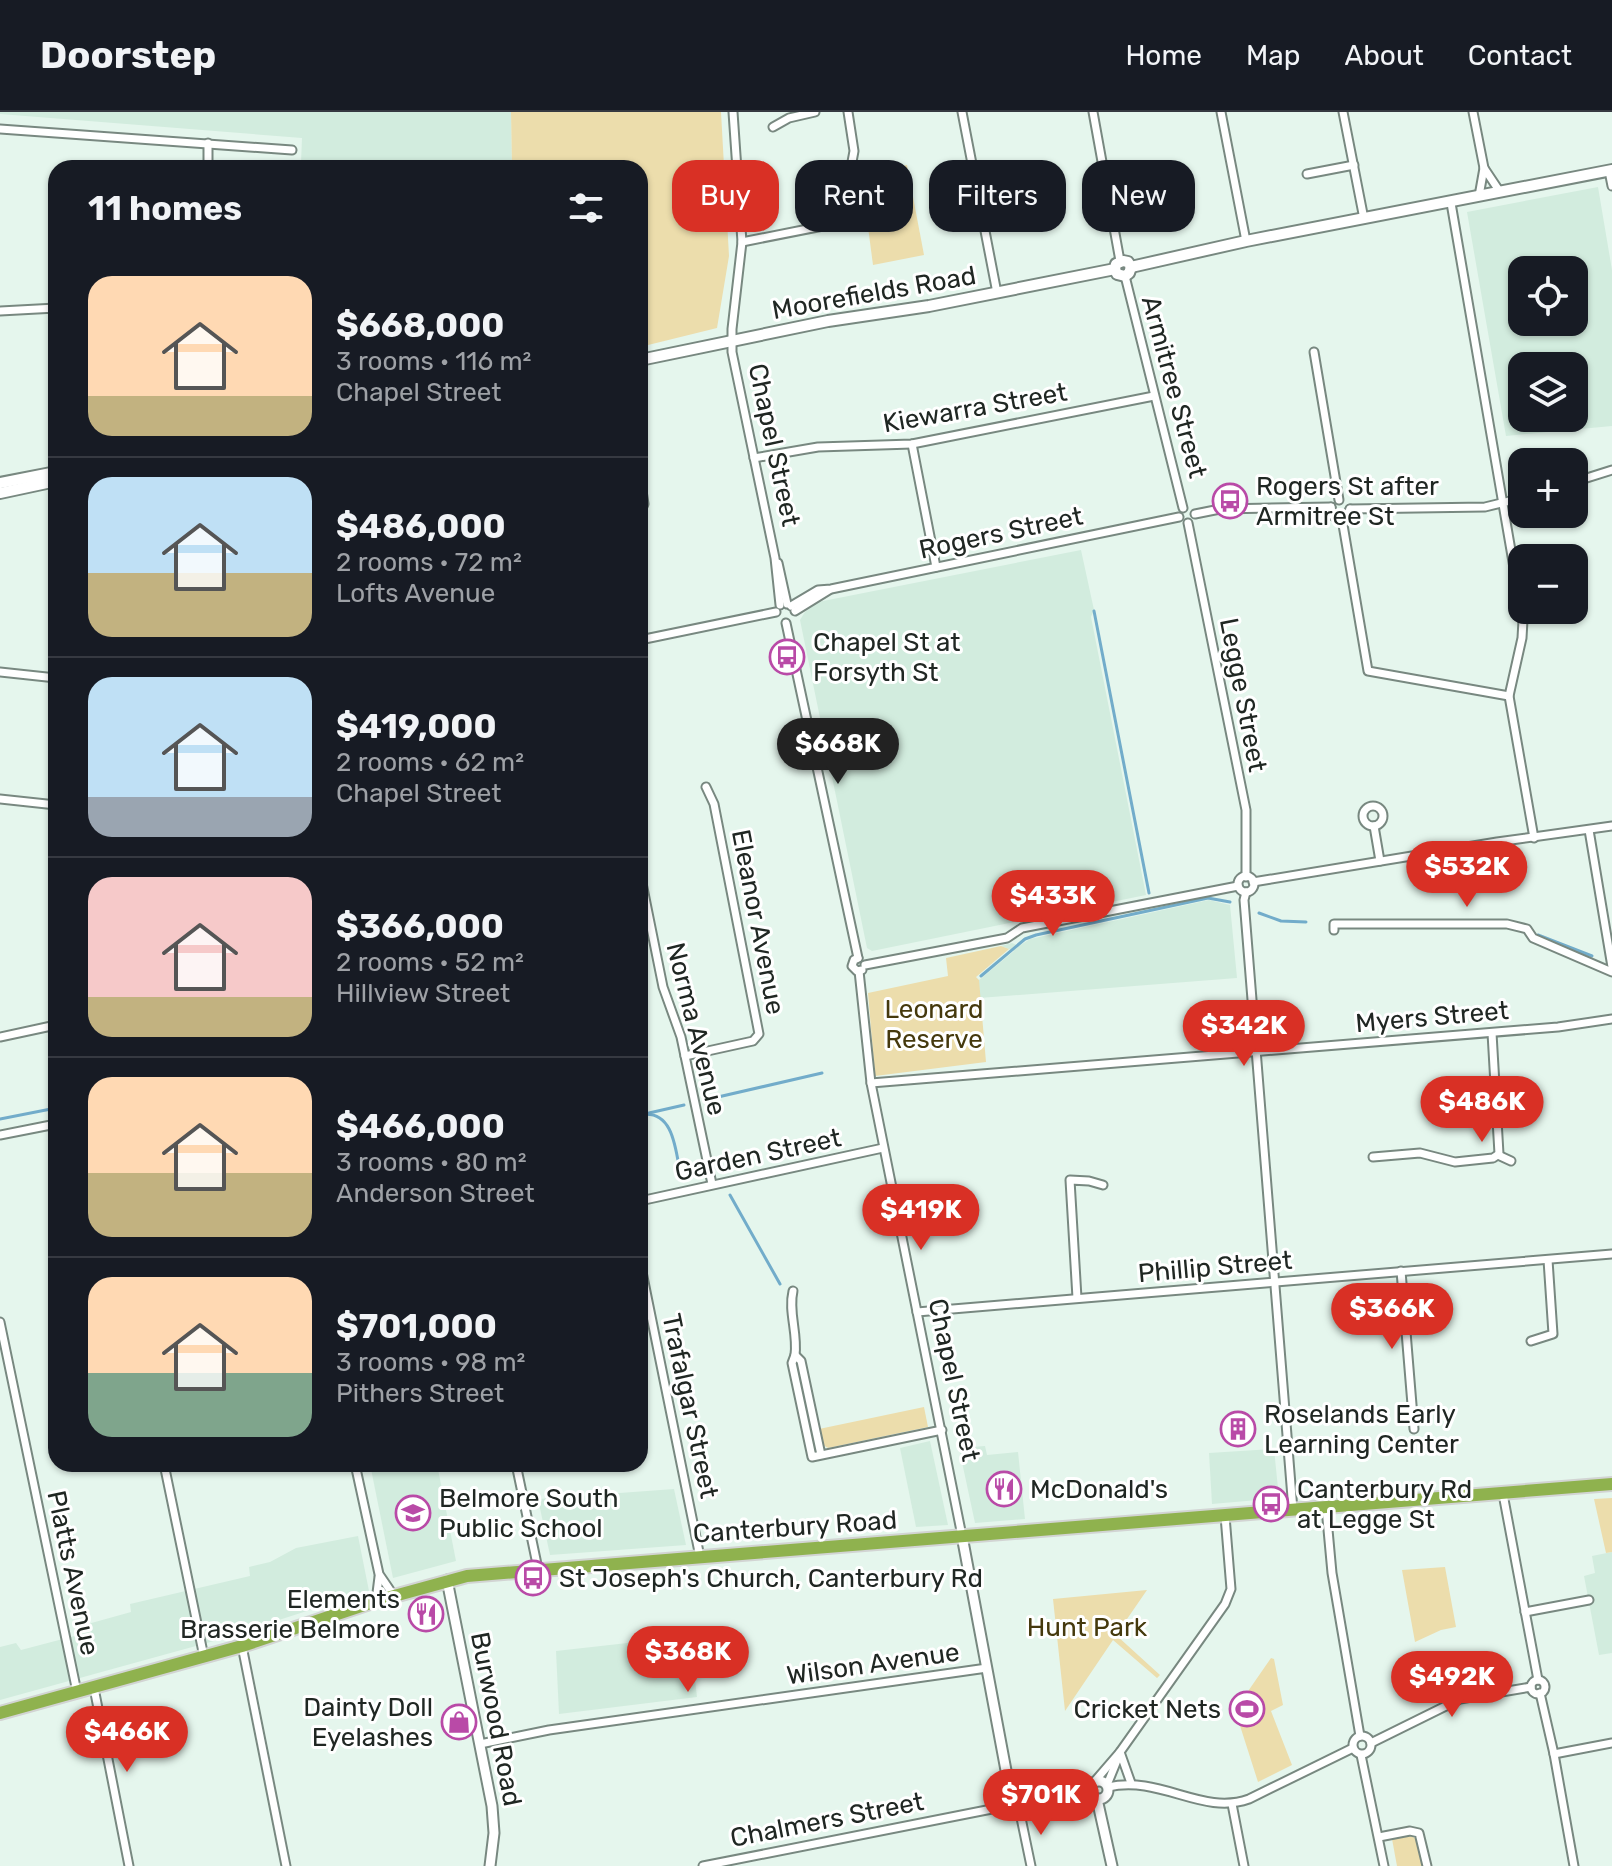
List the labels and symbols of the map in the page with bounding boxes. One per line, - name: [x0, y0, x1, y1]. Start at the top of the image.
- street label: Moorefields Road: [770, 260, 978, 326]
- street label: Armitree Street: [1135, 293, 1213, 481]
- street label: Chapel Street: [742, 361, 806, 529]
- street label: Kiewarra Street: [881, 377, 1069, 439]
- place label: Rogers St after Armitree St: [1256, 471, 1439, 532]
- bus stop icon: Rogers St after Armitree St: [1211, 482, 1249, 520]
- street label: Rogers Street: [916, 501, 1086, 565]
- street label: Legge Street: [1213, 615, 1273, 775]
- place label: Chapel St at Forsyth St: [813, 627, 960, 688]
- bus stop icon: Chapel St at Forsyth St: [768, 638, 806, 676]
- pin: $668K: [782, 718, 894, 786]
- street label: Eleanor Avenue: [725, 827, 791, 1017]
- pin: $532K: [1411, 841, 1523, 909]
- pin: $433K: [997, 870, 1109, 938]
- street label: Norma Avenue: [660, 939, 732, 1119]
- park label: Leonard Reserve: [884, 994, 984, 1055]
- street label: Myers Street: [1354, 995, 1510, 1039]
- pin: $342K: [1188, 1000, 1300, 1068]
- pin: $486K: [1426, 1076, 1538, 1144]
- street label: Garden Street: [672, 1122, 844, 1188]
- pin: $419K: [865, 1184, 977, 1252]
- street label: Phillip Street: [1137, 1245, 1293, 1289]
- pin: $366K: [1336, 1283, 1448, 1351]
- street label: Chapel Street: [922, 1296, 986, 1464]
- street label: Trafalgar Street: [655, 1311, 725, 1501]
- place label: Roselands Early Learning Center: [1264, 1399, 1459, 1460]
- building icon: Roselands Early Learning Center: [1219, 1410, 1257, 1448]
- restaurant icon: McDonald's: [985, 1470, 1023, 1508]
- place label: McDonald's: [1030, 1474, 1168, 1505]
- place label: Canterbury Rd at Legge St: [1297, 1474, 1472, 1535]
- place label: Belmore South Public School: [439, 1483, 619, 1544]
- bus stop icon: Canterbury Rd at Legge St: [1252, 1485, 1290, 1523]
- street label: Platts Avenue: [40, 1488, 106, 1658]
- school or university icon: Belmore South Public School: [394, 1494, 432, 1532]
- street label: Canterbury Road: [692, 1504, 898, 1550]
- bus stop icon: St Joseph's Church, Canterbury Rd: [514, 1559, 552, 1597]
- place label: St Joseph's Church, Canterbury Rd: [559, 1563, 983, 1594]
- place label: Elements Brasserie Belmore: [180, 1584, 400, 1645]
- restaurant icon: Elements Brasserie Belmore: [407, 1595, 445, 1633]
- park label: Hunt Park: [1027, 1612, 1148, 1643]
- pin: $368K: [632, 1626, 744, 1694]
- street label: Burwood Road: [464, 1629, 528, 1809]
- street label: Wilson Avenue: [785, 1637, 961, 1691]
- pin: $492K: [1396, 1651, 1508, 1719]
- sports icon: Cricket Nets: [1228, 1690, 1266, 1728]
- place label: Dainty Doll Eyelashes: [303, 1692, 433, 1753]
- place label: Cricket Nets: [1073, 1694, 1221, 1725]
- shop icon: Dainty Doll Eyelashes: [440, 1703, 478, 1741]
- pin: $466K: [71, 1706, 183, 1774]
- pin: $701K: [985, 1769, 1097, 1837]
- street label: Chalmers Street: [728, 1786, 926, 1854]

